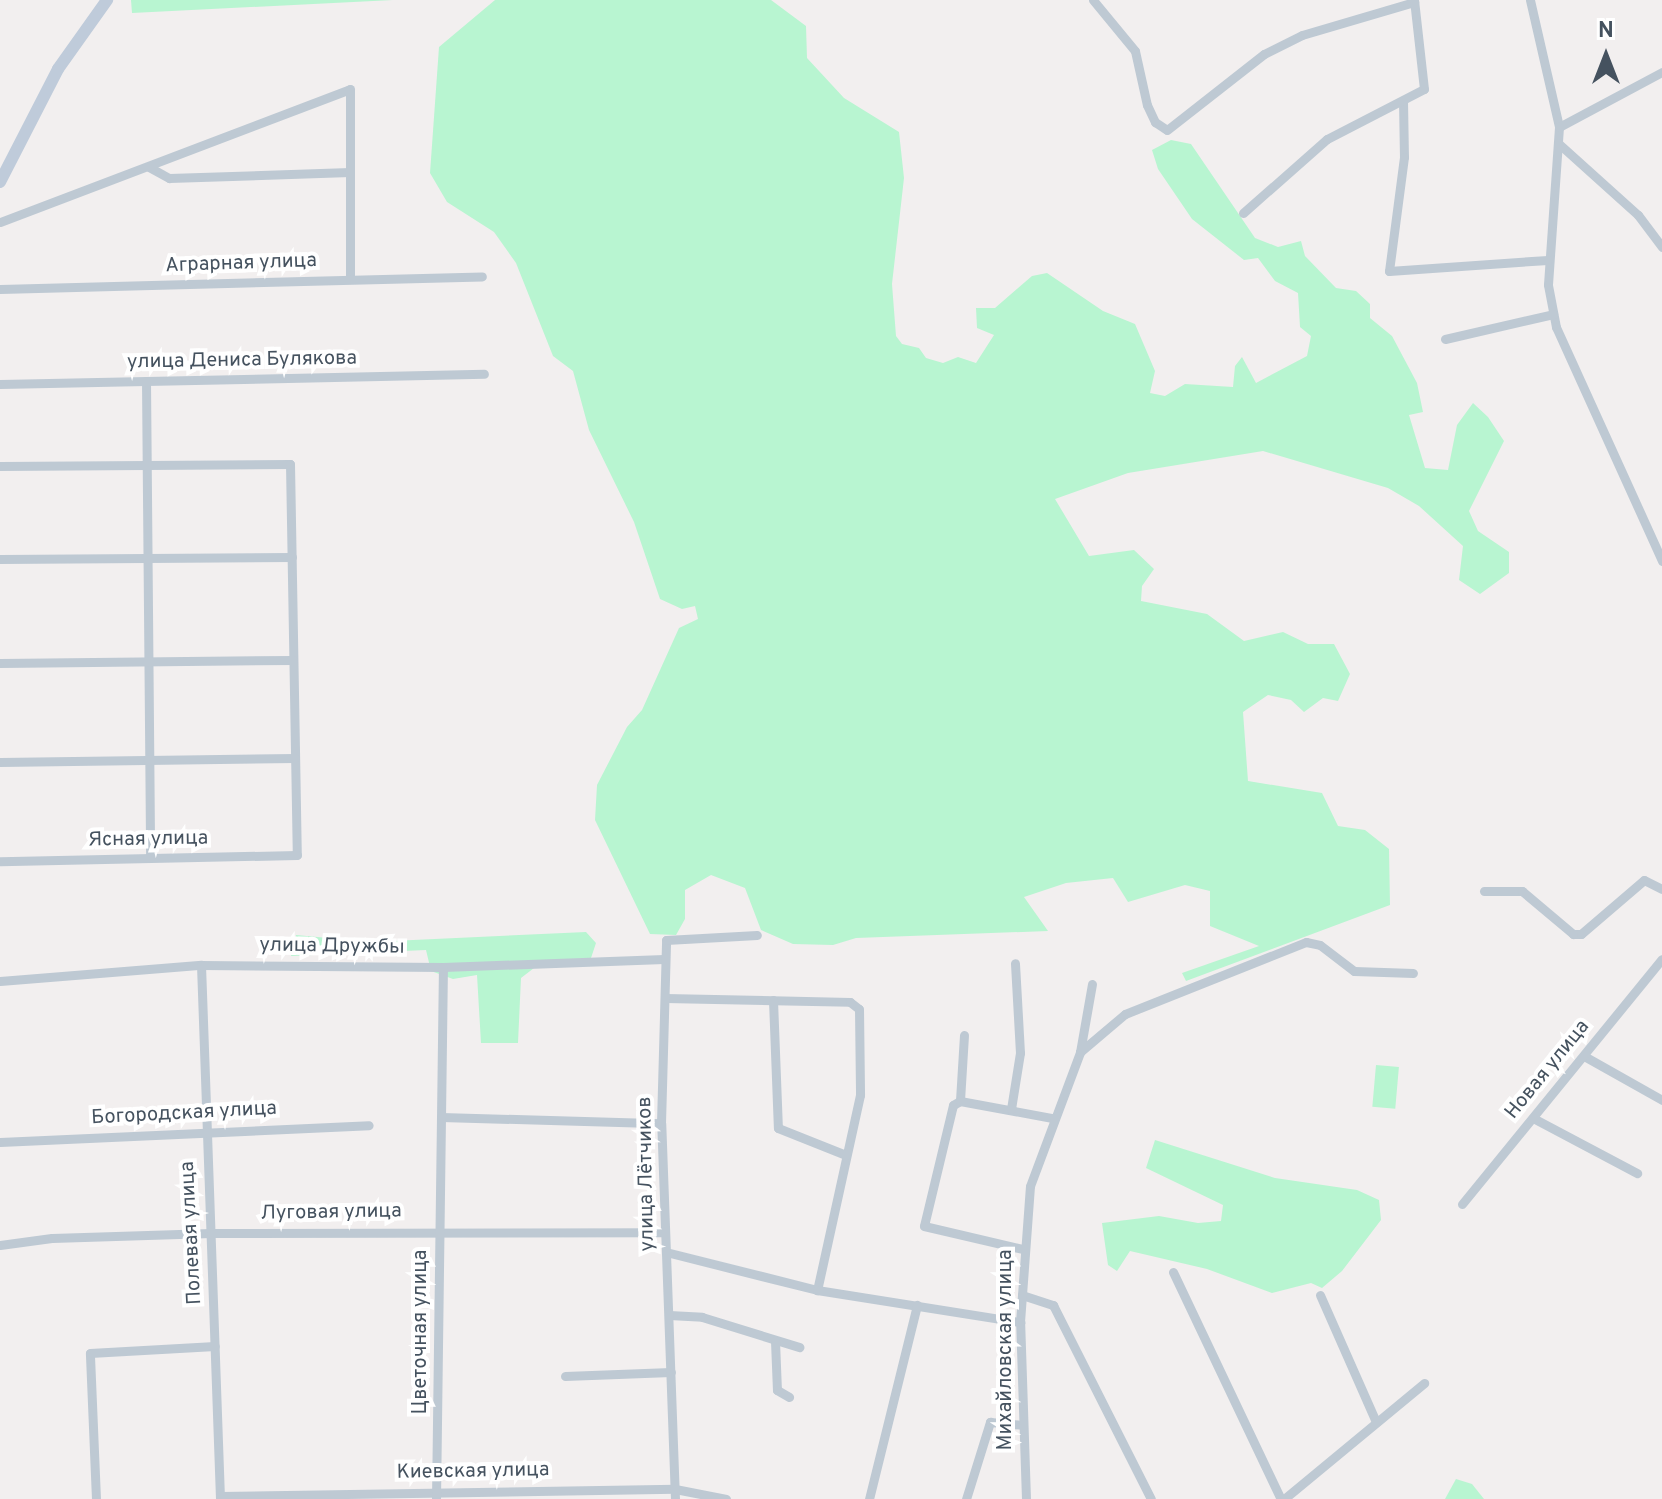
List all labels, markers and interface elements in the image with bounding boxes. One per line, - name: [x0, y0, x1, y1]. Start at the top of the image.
- north arrow: [1566, 16, 1646, 96]
- text: N: [1598, 18, 1614, 45]
- street label: Аграрная улица: [165, 249, 317, 279]
- street label: улица Дениса Булякова: [127, 347, 357, 375]
- street label: Ясная улица: [88, 827, 208, 853]
- street label: улица Дружбы: [259, 934, 405, 960]
- street label: Новая улица: [1501, 1016, 1595, 1124]
- street label: улица Лётчиков: [634, 1096, 660, 1252]
- street label: Богородская улица: [91, 1097, 277, 1131]
- street label: Полевая улица: [176, 1161, 208, 1305]
- street label: Луговая улица: [260, 1200, 402, 1226]
- street label: Михайловская улица: [994, 1249, 1018, 1451]
- street label: Цветочная улица: [409, 1250, 433, 1414]
- street label: Киевская улица: [396, 1459, 550, 1485]

